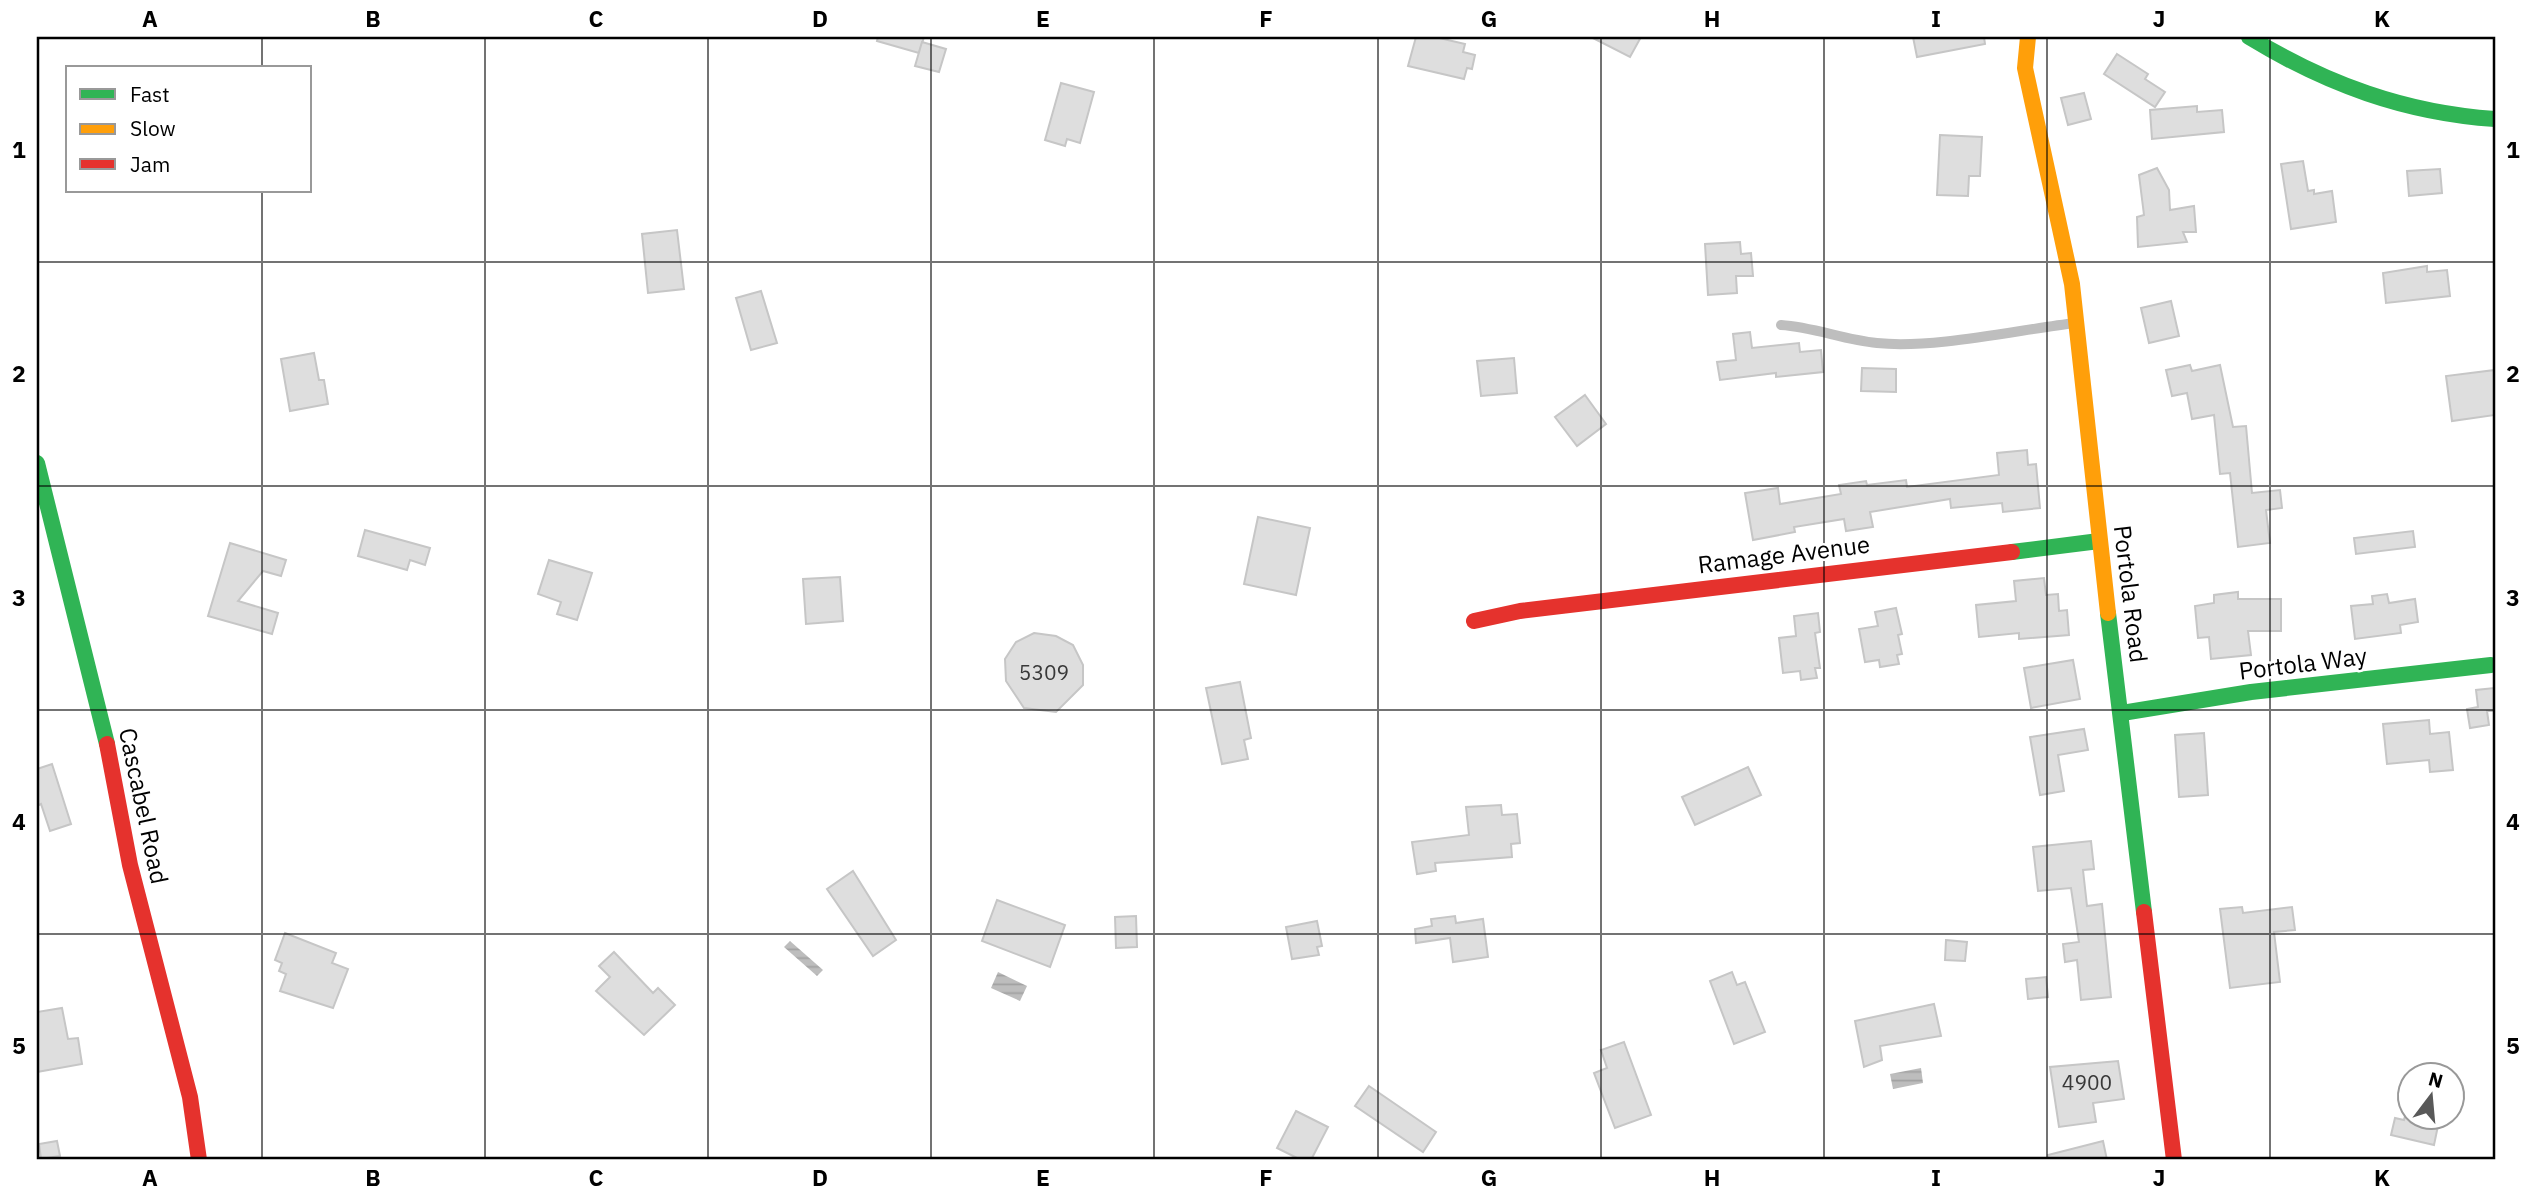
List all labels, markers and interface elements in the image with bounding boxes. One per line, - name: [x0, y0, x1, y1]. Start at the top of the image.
- text: A: [142, 3, 158, 33]
- text: B: [365, 3, 381, 33]
- text: C: [589, 3, 604, 33]
- text: D: [812, 3, 828, 33]
- text: E: [1036, 3, 1050, 33]
- text: F: [1259, 3, 1273, 33]
- text: G: [1481, 3, 1497, 33]
- text: H: [1704, 3, 1720, 33]
- text: I: [1931, 3, 1941, 33]
- text: J: [2153, 3, 2165, 33]
- text: K: [2374, 3, 2390, 33]
- legend: [66, 66, 312, 192]
- text: Fast: [130, 80, 170, 108]
- text: Slow: [130, 114, 176, 142]
- text: 1: [12, 134, 26, 164]
- text: 1: [2506, 134, 2520, 164]
- text: Jam: [130, 150, 170, 178]
- text: 2: [12, 358, 26, 388]
- text: 2: [2506, 358, 2520, 388]
- street label: Portola Road: [2107, 523, 2155, 664]
- street label: Ramage Avenue: [1696, 528, 1872, 580]
- text: 3: [12, 582, 26, 612]
- text: 3: [2506, 582, 2520, 612]
- street label: Portola Way: [2237, 639, 2369, 687]
- house number: 5309: [1019, 658, 1069, 686]
- street label: Cascabel Road: [112, 725, 176, 887]
- text: 4: [12, 806, 26, 836]
- text: 4: [2506, 806, 2520, 836]
- text: 5: [12, 1030, 26, 1060]
- text: 5: [2506, 1030, 2520, 1060]
- north arrow: [2396, 1060, 2466, 1130]
- text: N: [2426, 1066, 2446, 1093]
- house number: 4900: [2062, 1068, 2112, 1096]
- text: A: [142, 1162, 158, 1192]
- text: B: [365, 1162, 381, 1192]
- text: C: [589, 1162, 604, 1192]
- text: D: [812, 1162, 828, 1192]
- text: E: [1036, 1162, 1050, 1192]
- text: F: [1259, 1162, 1273, 1192]
- text: G: [1481, 1162, 1497, 1192]
- text: H: [1704, 1162, 1720, 1192]
- text: I: [1931, 1162, 1941, 1192]
- text: J: [2153, 1162, 2165, 1192]
- text: K: [2374, 1162, 2390, 1192]

